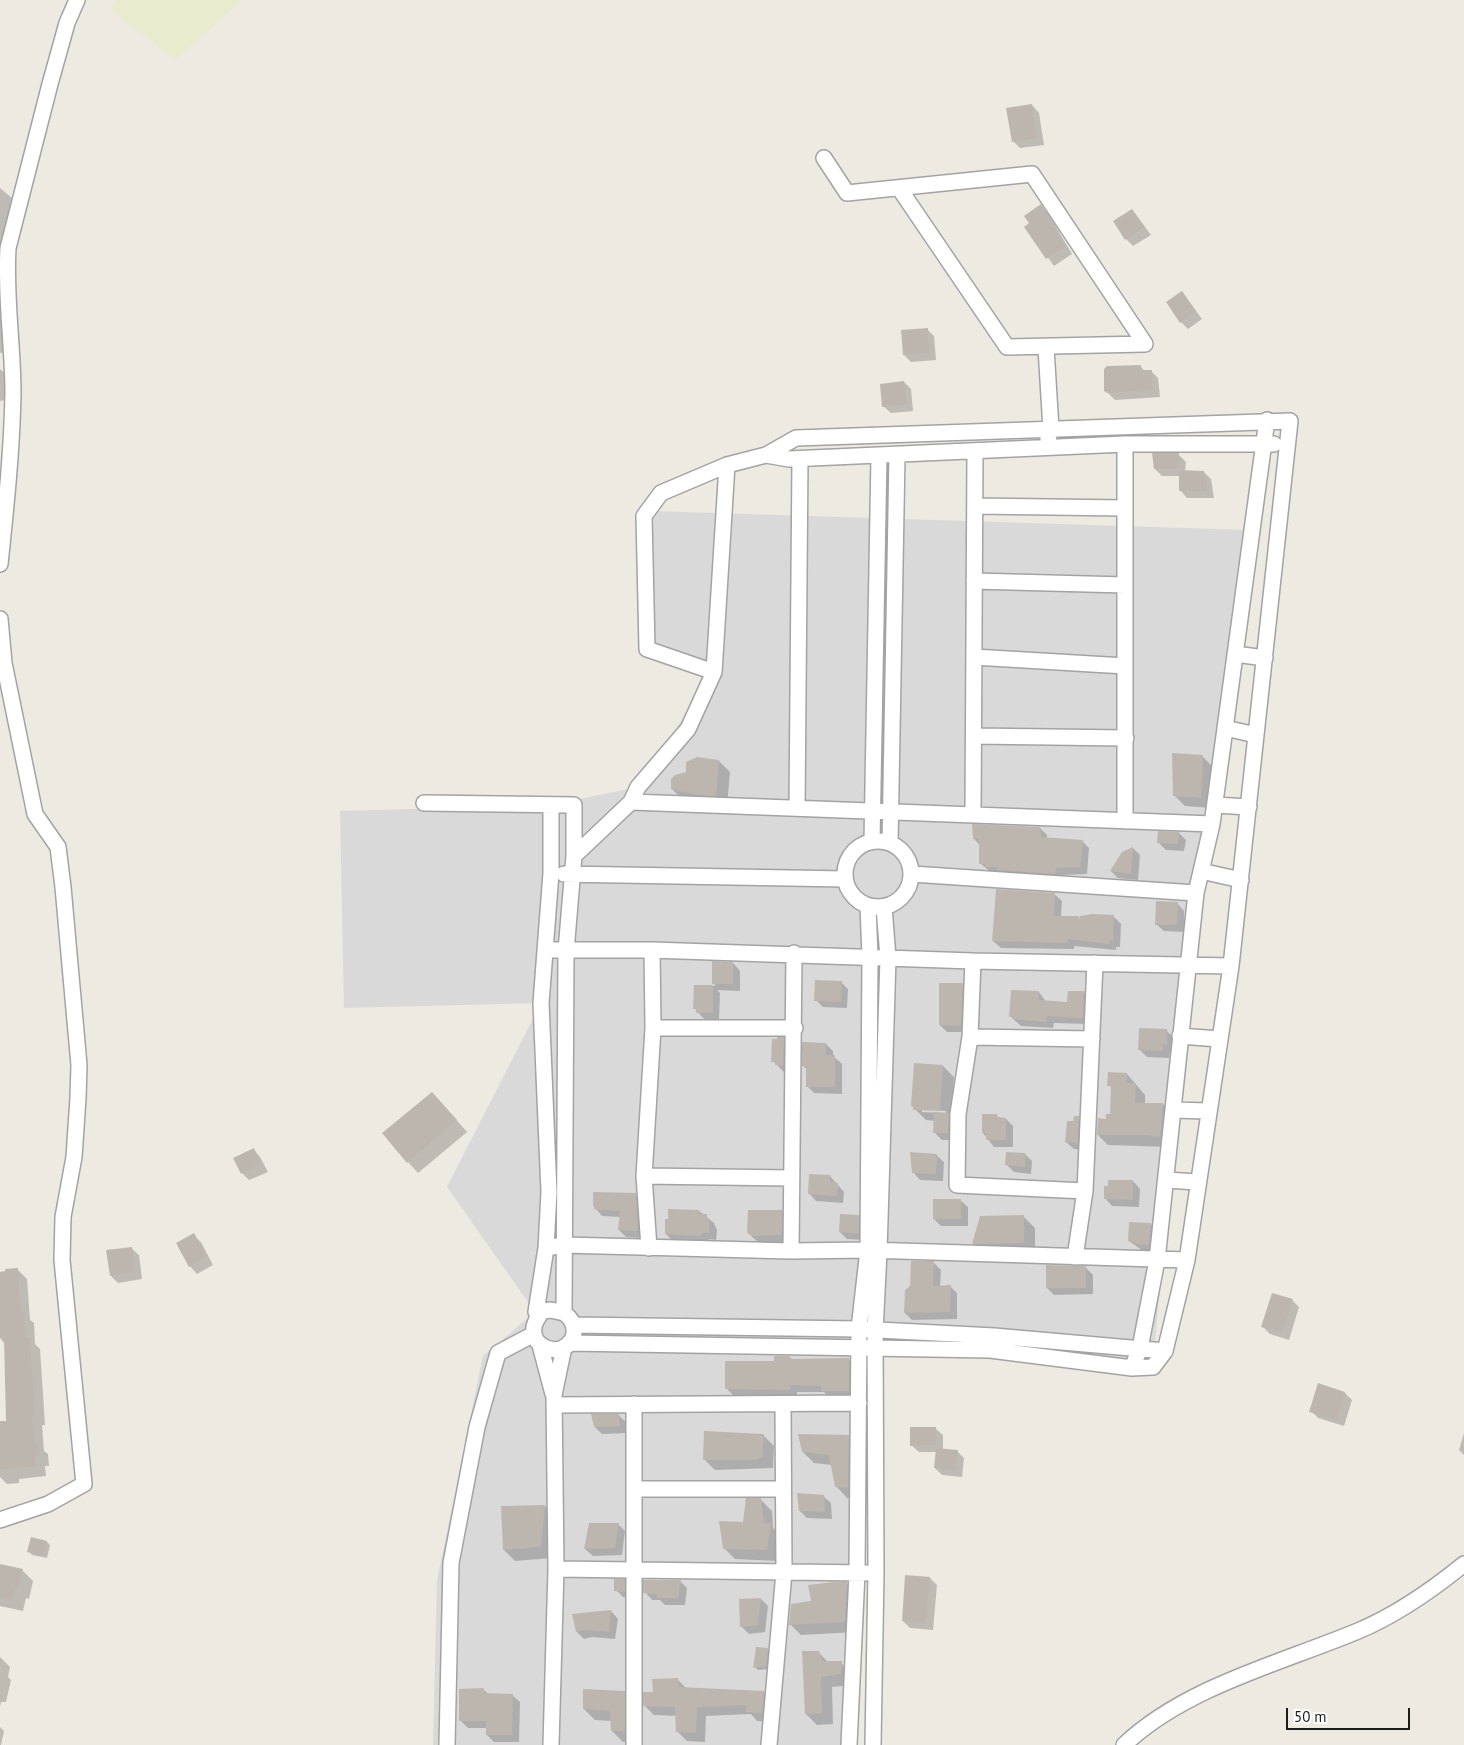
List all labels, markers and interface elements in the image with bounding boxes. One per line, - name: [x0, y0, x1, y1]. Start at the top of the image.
- scale bar: [1289, 1698, 1413, 1730]
- text: 50 m: [1294, 1707, 1327, 1726]

